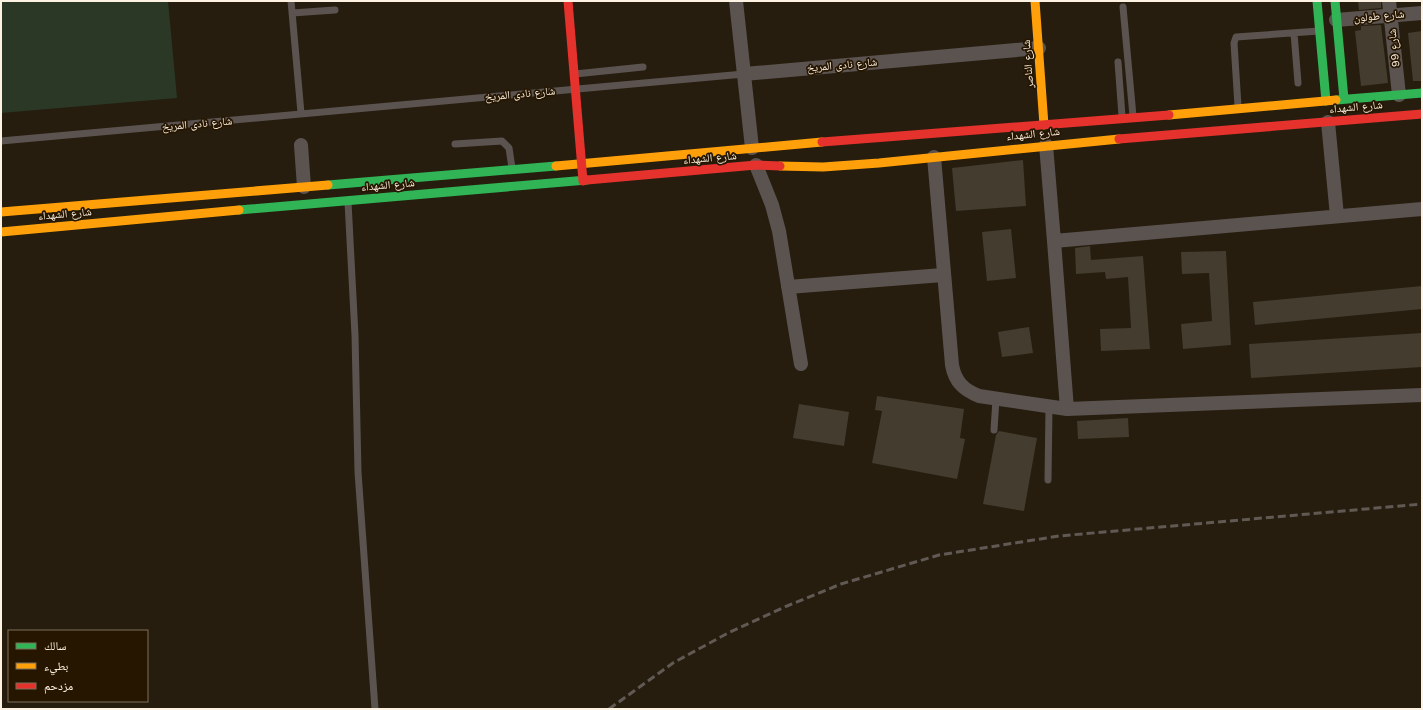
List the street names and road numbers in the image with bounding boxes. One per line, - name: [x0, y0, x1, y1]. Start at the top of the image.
- street label: شارع طولون: [1353, 7, 1405, 25]
- street label: شارع 99: [1386, 28, 1402, 68]
- street label: شارع الناصر: [1020, 39, 1036, 90]
- street label: شارع نادى المريخ: [806, 55, 878, 75]
- street label: شارع نادى المريخ: [484, 84, 556, 104]
- street label: شارع الشهداء: [1329, 98, 1383, 116]
- street label: شارع نادى المريخ: [161, 114, 233, 134]
- street label: شارع الشهداء: [1006, 125, 1060, 143]
- street label: شارع الشهداء: [683, 149, 737, 167]
- street label: شارع الشهداء: [361, 176, 415, 194]
- street label: شارع الشهداء: [38, 205, 92, 223]

